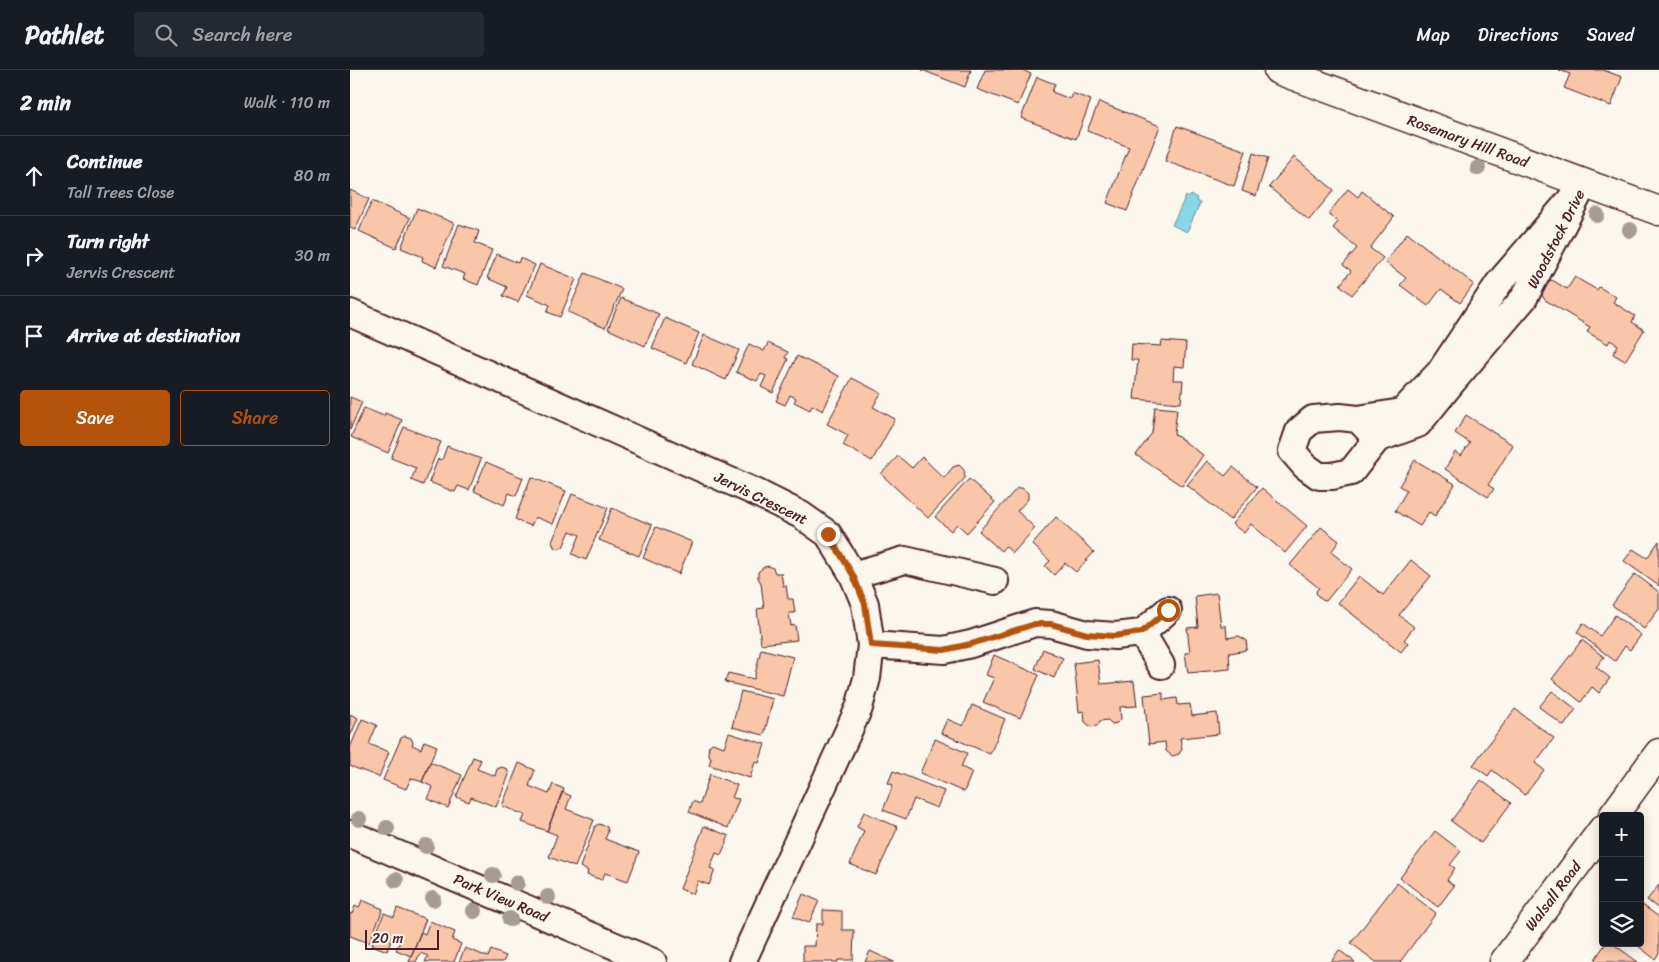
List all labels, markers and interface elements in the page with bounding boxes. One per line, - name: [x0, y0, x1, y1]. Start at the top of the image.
- search box: [134, 12, 484, 57]
- text: Pathlet: [25, 14, 104, 56]
- text: Search here: [192, 18, 292, 51]
- text: Map: [1417, 19, 1450, 51]
- text: Directions: [1478, 19, 1559, 51]
- text: Saved: [1587, 19, 1634, 51]
- icon: search: [152, 21, 180, 49]
- text: 2 min: [20, 84, 71, 122]
- text: Walk · 110 m: [244, 88, 330, 117]
- street label: Rosemary Hill Road: [1404, 107, 1533, 175]
- text: Continue: [67, 145, 143, 178]
- text: 80 m: [294, 161, 330, 190]
- icon: ahead: [20, 162, 48, 190]
- text: Tall Trees Close: [67, 178, 174, 207]
- street label: Woodstock Drive: [1520, 185, 1592, 293]
- text: Turn right: [67, 225, 149, 258]
- text: 30 m: [295, 241, 330, 270]
- icon: right: [20, 242, 48, 270]
- text: Jervis Crescent: [67, 258, 175, 287]
- text: Arrive at destination: [67, 319, 240, 352]
- icon: arrive: [20, 322, 48, 350]
- button: Save: [20, 390, 170, 446]
- button: Share: [180, 390, 330, 446]
- street label: Jervis Crescent: [709, 464, 813, 532]
- route end: [817, 523, 840, 546]
- route start: [1157, 599, 1180, 622]
- map controls: [1599, 812, 1644, 947]
- button: +: [1599, 812, 1644, 857]
- street label: Walsall Road: [1518, 854, 1589, 937]
- button: −: [1599, 857, 1644, 902]
- street label: Park View Road: [449, 866, 554, 930]
- button: layers: [1599, 902, 1644, 947]
- text: 20 m: [372, 926, 403, 951]
- scale bar: [365, 927, 439, 950]

